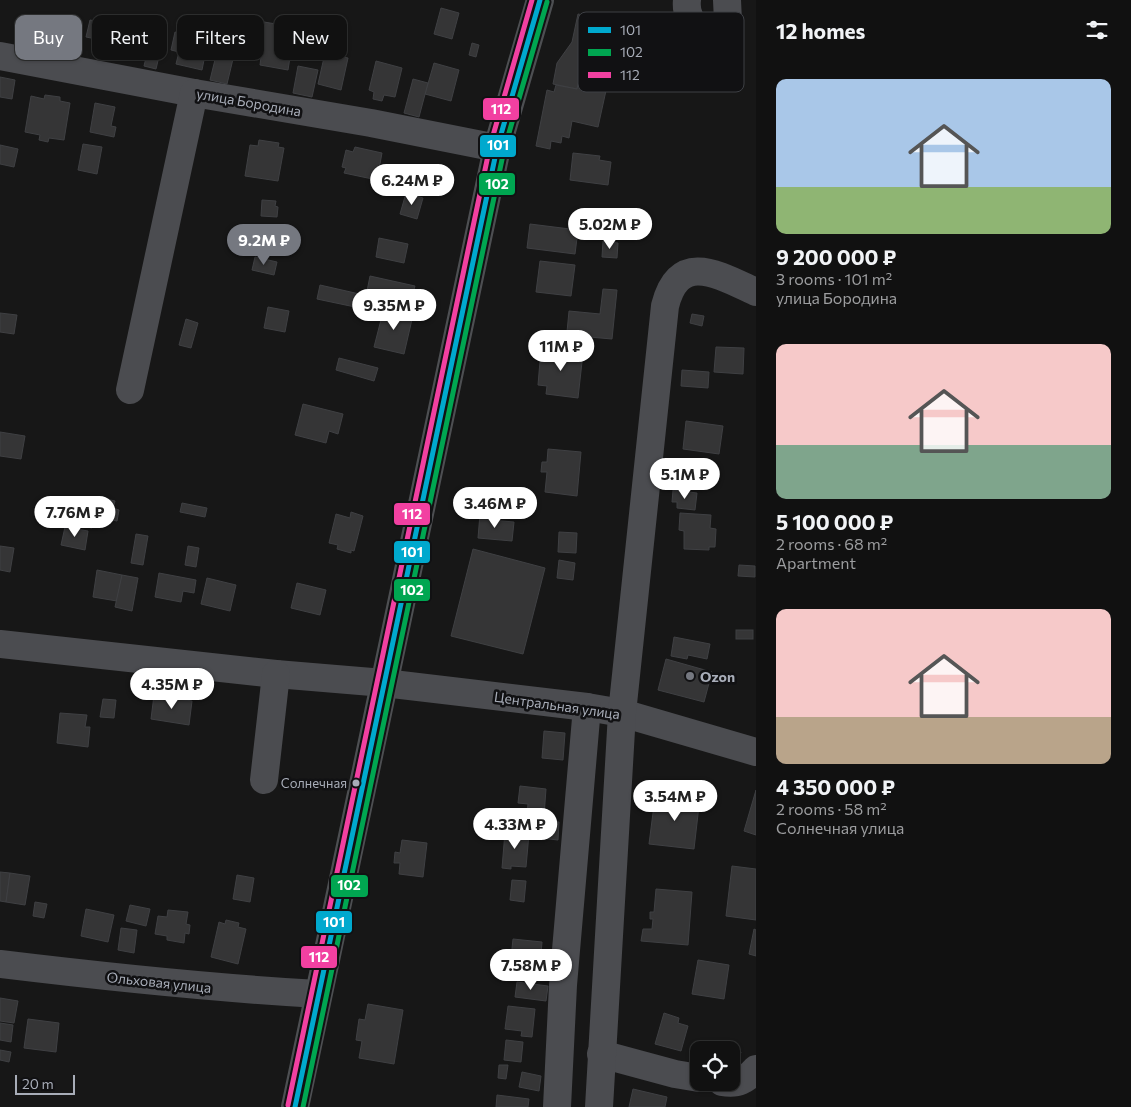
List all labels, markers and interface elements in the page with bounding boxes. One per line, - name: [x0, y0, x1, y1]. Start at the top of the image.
- legend: [578, 12, 744, 92]
- chip: Buy: [15, 15, 82, 60]
- chip: Rent: [92, 15, 167, 60]
- chip: Filters: [177, 15, 264, 60]
- chip: New: [274, 15, 347, 60]
- icon: filters: [1083, 16, 1111, 44]
- text: 12 homes: [776, 18, 865, 43]
- text: 101: [620, 21, 641, 38]
- text: 102: [620, 43, 643, 60]
- text: 112: [620, 66, 640, 83]
- street label: улица Бородина: [195, 84, 303, 120]
- line badge: 112: [482, 97, 520, 121]
- text: 112: [491, 100, 511, 117]
- icon: home: [899, 111, 989, 201]
- line badge: 101: [479, 134, 517, 158]
- text: 101: [487, 136, 509, 153]
- pin: 6.24M ₽: [366, 164, 458, 206]
- text: 6.24M ₽: [381, 170, 443, 189]
- line badge: 102: [478, 172, 516, 196]
- text: 102: [485, 175, 509, 192]
- pin: 5.02M ₽: [564, 208, 656, 250]
- text: 5.02M ₽: [579, 214, 641, 233]
- pin: 9.2M ₽: [223, 224, 305, 266]
- text: 9.2M ₽: [238, 230, 290, 249]
- text: 9 200 000 ₽: [776, 244, 896, 269]
- text: 3 rooms · 101 m²: [776, 269, 892, 288]
- pin: 9.35M ₽: [348, 288, 440, 331]
- text: улица Бородина: [776, 288, 897, 307]
- text: 9.35M ₽: [363, 295, 425, 314]
- pin: 11M ₽: [526, 330, 596, 372]
- text: 11M ₽: [539, 336, 583, 355]
- icon: home: [899, 376, 989, 466]
- pin: 5.1M ₽: [644, 458, 726, 500]
- text: 5.1M ₽: [661, 464, 709, 483]
- pin: 3.46M ₽: [449, 486, 541, 529]
- text: 3.46M ₽: [464, 493, 526, 512]
- pin: 7.76M ₽: [29, 496, 121, 538]
- text: 7.76M ₽: [45, 502, 105, 521]
- line badge: 112: [393, 502, 431, 526]
- text: 112: [402, 505, 422, 522]
- text: 5 100 000 ₽: [776, 509, 893, 534]
- text: 2 rooms · 68 m²: [776, 534, 887, 553]
- line badge: 101: [393, 540, 431, 564]
- text: 101: [401, 543, 423, 560]
- text: Apartment: [776, 553, 856, 572]
- line badge: 102: [393, 578, 431, 602]
- text: 102: [400, 581, 424, 598]
- icon: home: [899, 641, 989, 731]
- pin: 4.35M ₽: [126, 668, 218, 710]
- place label: Ozon: [700, 668, 735, 685]
- marker: Ozon: [684, 670, 696, 682]
- text: 4.35M ₽: [141, 674, 203, 693]
- street label: Центральная улица: [493, 688, 621, 722]
- text: 4 350 000 ₽: [776, 774, 895, 799]
- place label: Солнечная: [281, 775, 347, 791]
- marker: Солнечная: [351, 778, 361, 788]
- pin: 3.54M ₽: [629, 780, 721, 822]
- text: 3.54M ₽: [644, 786, 706, 805]
- text: 2 rooms · 58 m²: [776, 799, 887, 818]
- pin: 4.33M ₽: [469, 808, 561, 850]
- text: 4.33M ₽: [484, 814, 546, 833]
- text: Солнечная улица: [776, 818, 904, 837]
- line badge: 102: [330, 874, 369, 898]
- text: 102: [337, 876, 361, 893]
- line badge: 101: [315, 910, 353, 934]
- text: 101: [323, 913, 345, 930]
- line badge: 112: [300, 945, 338, 969]
- text: 112: [309, 948, 329, 965]
- pin: 7.58M ₽: [485, 948, 577, 991]
- text: 7.58M ₽: [501, 955, 561, 974]
- street label: Ольховая улица: [106, 968, 212, 996]
- map controls: [690, 1041, 740, 1091]
- button: locate: [690, 1041, 740, 1091]
- scale bar: [15, 1072, 75, 1095]
- text: 20 m: [22, 1075, 54, 1092]

